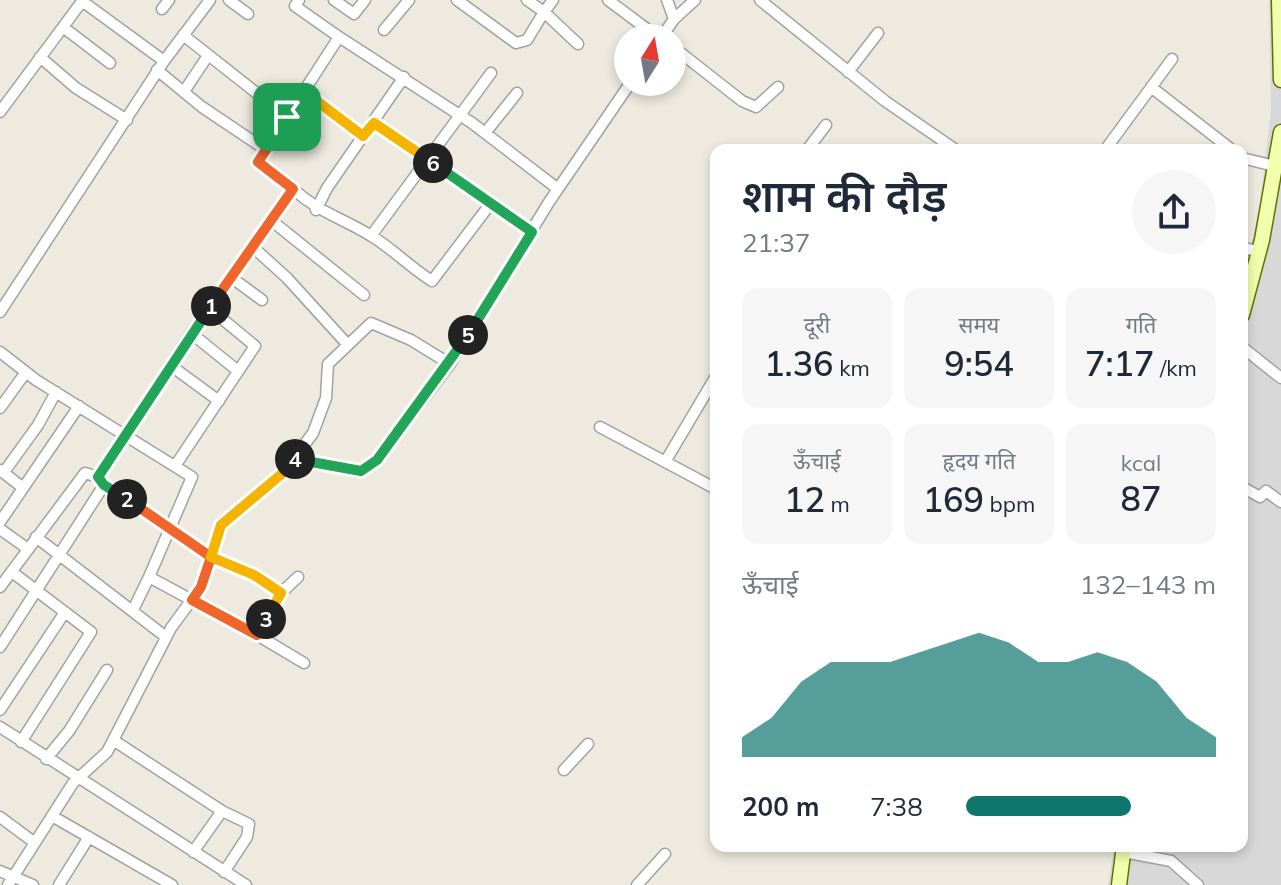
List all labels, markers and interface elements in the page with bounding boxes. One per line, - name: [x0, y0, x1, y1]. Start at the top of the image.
- north arrow: [614, 24, 686, 96]
- map controls: [614, 24, 686, 96]
- pin: [253, 83, 321, 151]
- icon: arrive: [265, 95, 309, 139]
- pin: 6: [413, 143, 453, 183]
- text: 6: [426, 149, 440, 177]
- text: शाम की दौड़: [742, 168, 947, 223]
- button: share: [1132, 170, 1216, 254]
- text: 21:37: [742, 226, 810, 259]
- pin: 1: [191, 286, 231, 326]
- text: 1: [204, 292, 218, 320]
- text: दूरी: [804, 311, 830, 339]
- text: समय: [959, 311, 999, 339]
- text: गति: [1126, 311, 1156, 339]
- pin: 5: [448, 315, 488, 355]
- text: 5: [461, 321, 475, 349]
- text: 1.36: [764, 342, 833, 385]
- text: 9:54: [944, 342, 1014, 385]
- text: 7:17: [1085, 342, 1154, 385]
- text: km: [833, 354, 870, 382]
- text: /km: [1154, 354, 1197, 382]
- pin: 4: [275, 439, 315, 479]
- text: 4: [288, 445, 302, 473]
- text: ऊँचाई: [793, 447, 841, 475]
- text: हृदय गति: [943, 447, 1015, 475]
- text: kcal: [1121, 449, 1161, 477]
- text: 87: [1121, 477, 1161, 520]
- text: 12: [784, 478, 825, 521]
- text: 169: [923, 478, 984, 521]
- pin: 2: [107, 479, 147, 519]
- text: 2: [120, 485, 134, 513]
- text: m: [825, 490, 850, 518]
- text: bpm: [984, 490, 1035, 518]
- text: ऊँचाई: [742, 568, 798, 601]
- text: 132–143 m: [1080, 568, 1216, 601]
- pin: 3: [246, 599, 286, 639]
- text: 3: [259, 605, 273, 633]
- text: 200 m: [742, 790, 819, 823]
- text: 7:38: [870, 790, 923, 823]

